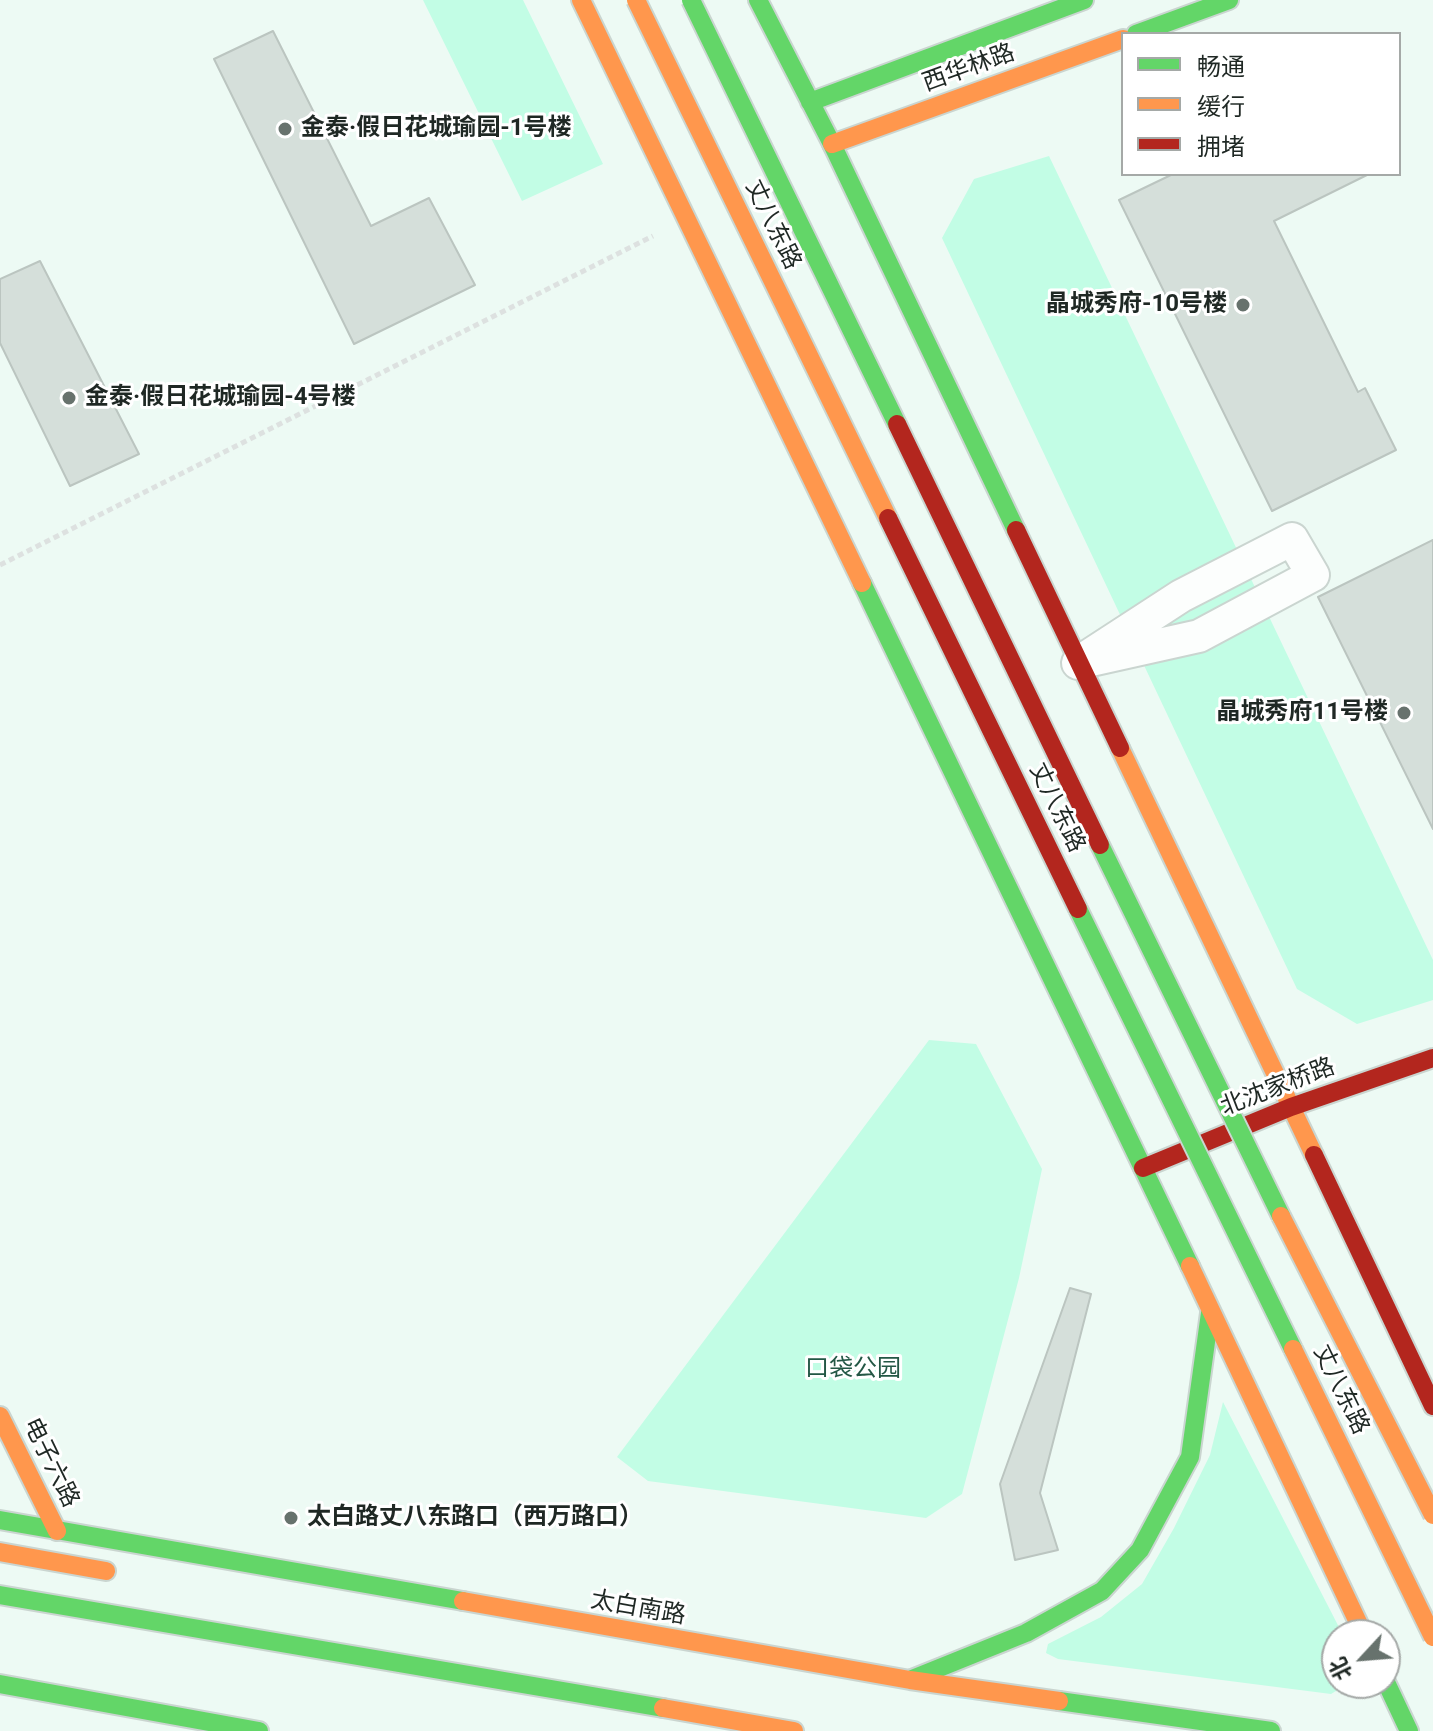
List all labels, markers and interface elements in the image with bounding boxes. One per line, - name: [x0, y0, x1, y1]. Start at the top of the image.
- legend: [1121, 32, 1401, 176]
- street label: 西华林路: [919, 39, 1019, 99]
- text: 畅通: [1197, 53, 1245, 81]
- text: 缓行: [1197, 93, 1245, 121]
- place label: 金泰·假日花城瑜园-1号楼: [301, 115, 571, 143]
- marker: 金泰·假日花城瑜园-1号楼: [276, 120, 294, 138]
- text: 拥堵: [1197, 133, 1245, 161]
- street label: 丈八东路: [738, 176, 806, 274]
- place label: 晶城秀府-10号楼: [1046, 291, 1227, 319]
- marker: 晶城秀府-10号楼: [1234, 296, 1252, 314]
- place label: 金泰·假日花城瑜园-4号楼: [85, 384, 355, 412]
- marker: 金泰·假日花城瑜园-4号楼: [60, 389, 78, 407]
- place label: 晶城秀府11号楼: [1216, 699, 1388, 727]
- marker: 晶城秀府11号楼: [1395, 704, 1413, 722]
- street label: 丈八东路: [1022, 759, 1090, 857]
- street label: 北沈家桥路: [1217, 1053, 1339, 1123]
- street label: 丈八东路: [1306, 1341, 1374, 1439]
- park label: 口袋公园: [805, 1356, 901, 1384]
- street label: 电子六路: [16, 1414, 84, 1512]
- place label: 太白路丈八东路口（西万路口）: [307, 1504, 643, 1532]
- marker: 太白路丈八东路口（西万路口）: [282, 1509, 300, 1527]
- street label: 太白南路: [588, 1586, 688, 1632]
- north arrow: [1321, 1619, 1401, 1699]
- text: 北: [1325, 1653, 1357, 1684]

